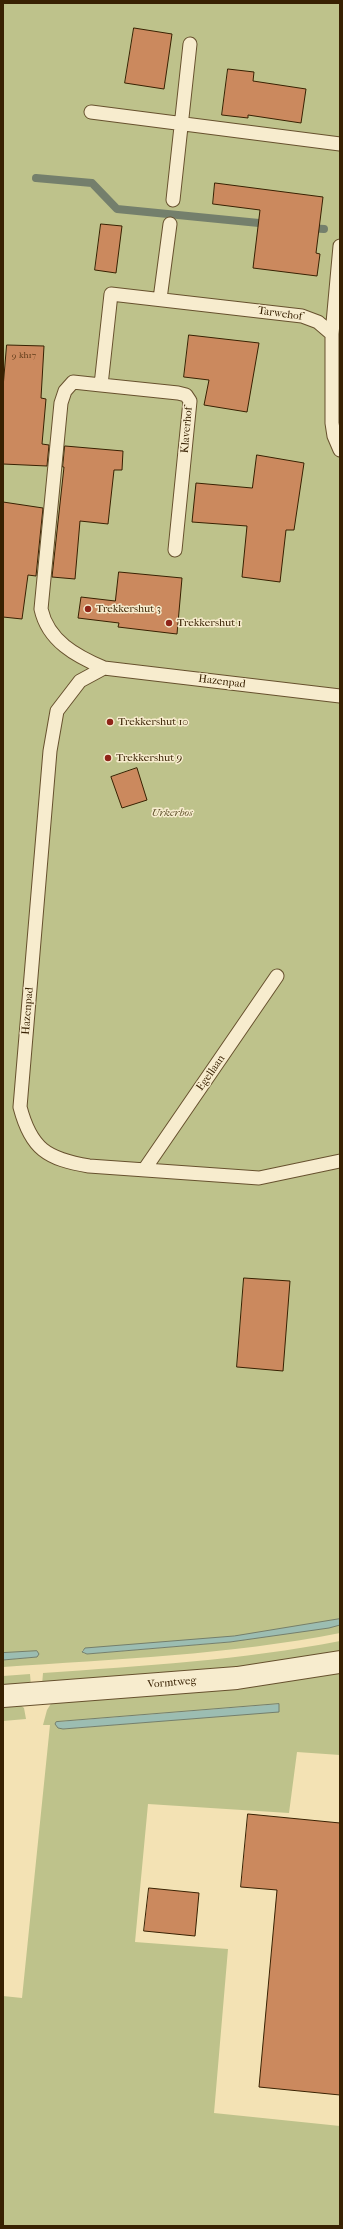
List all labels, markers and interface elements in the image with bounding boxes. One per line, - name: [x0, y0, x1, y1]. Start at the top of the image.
- street label: Tarwehof: [257, 304, 303, 324]
- house number: 9-kh17: [12, 351, 36, 361]
- street label: Klaverhof: [178, 406, 196, 454]
- place label: Trekkershut 3: [96, 602, 161, 616]
- marker: Trekkershut 3: [83, 604, 93, 614]
- place label: Trekkershut 1: [177, 616, 241, 630]
- marker: Trekkershut 1: [164, 618, 174, 628]
- street label: Hazenpad: [198, 673, 246, 691]
- place label: Trekkershut 10: [118, 715, 188, 729]
- marker: Trekkershut 10: [105, 717, 115, 727]
- place label: Trekkershut 9: [116, 751, 182, 765]
- marker: Trekkershut 9: [103, 753, 113, 763]
- park label: Urkerbos: [151, 806, 193, 820]
- street label: Hazenpad: [19, 987, 37, 1035]
- street label: Egellaan: [194, 1053, 228, 1093]
- street label: Vormtweg: [147, 1674, 197, 1692]

